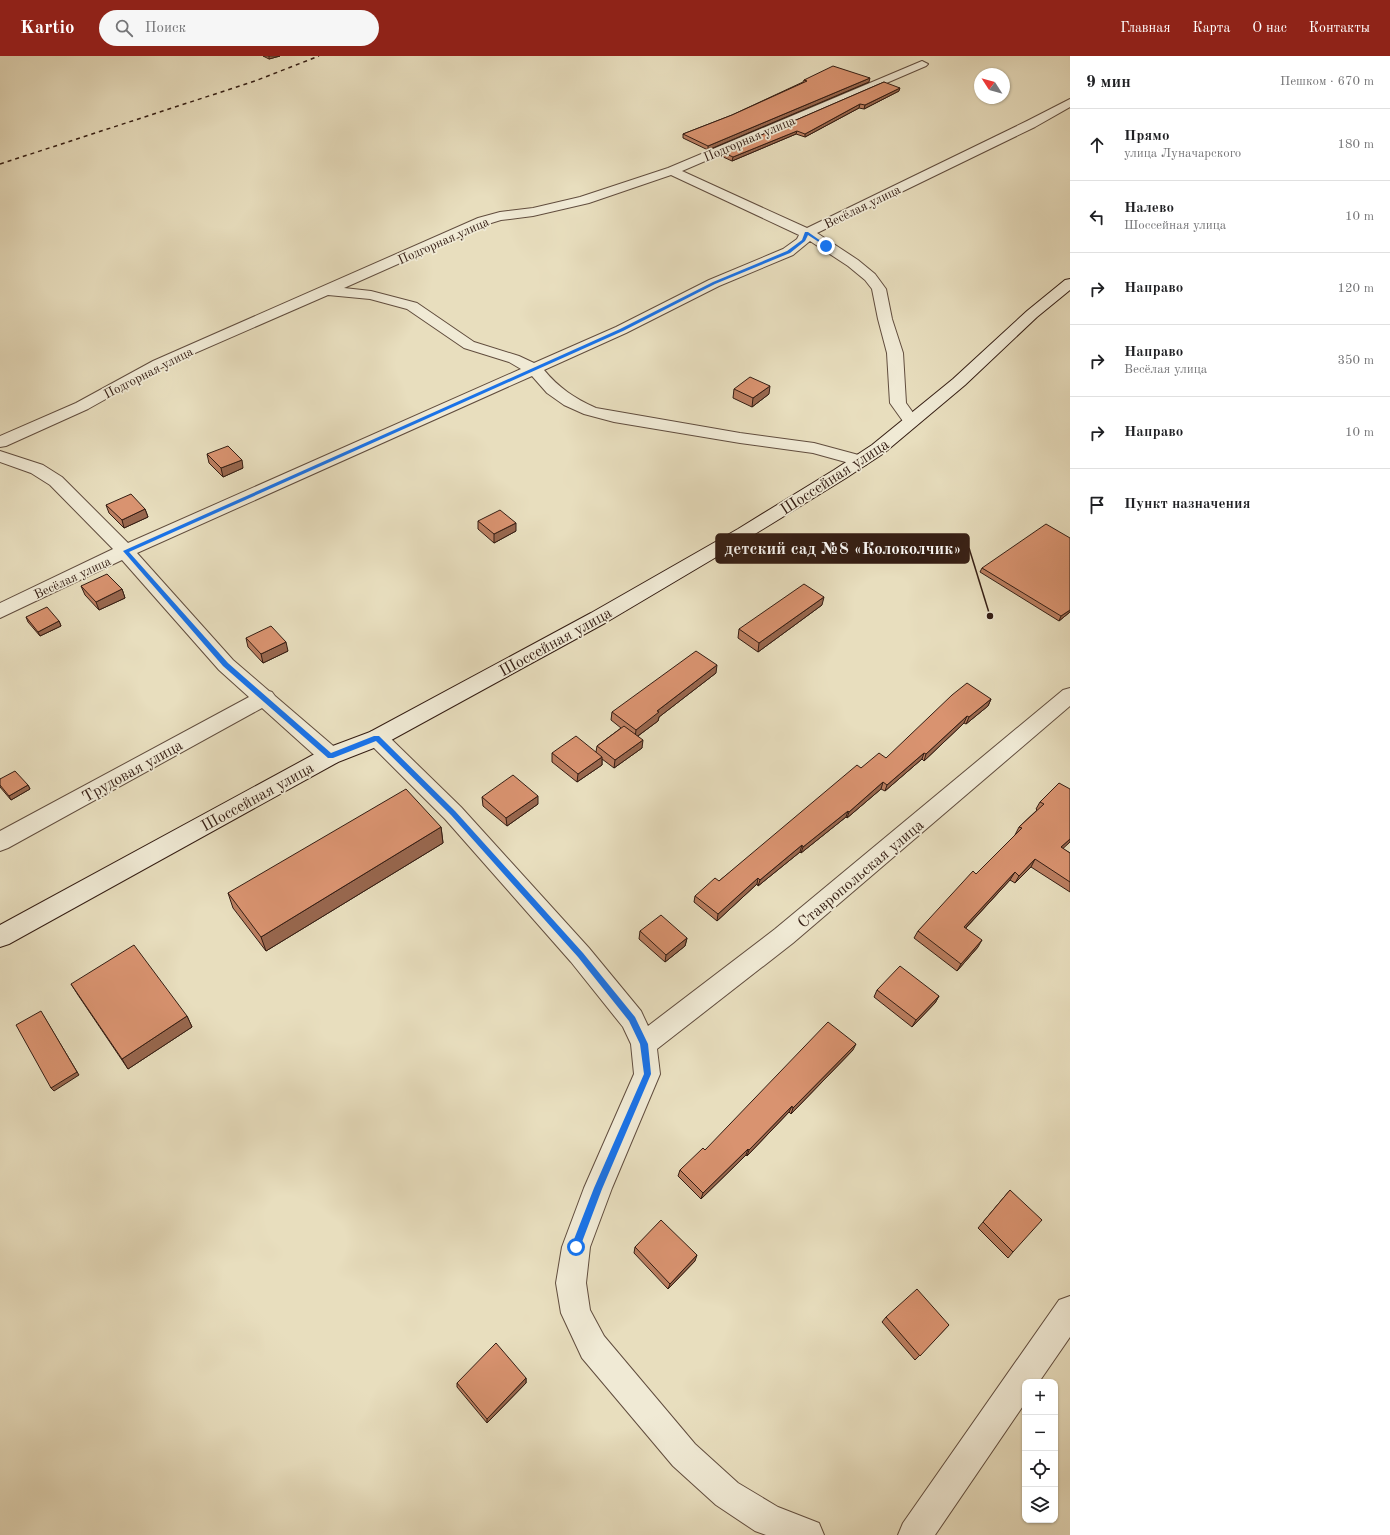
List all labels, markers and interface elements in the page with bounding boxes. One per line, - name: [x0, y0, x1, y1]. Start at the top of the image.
- search box: [99, 10, 379, 46]
- icon: search: [113, 17, 135, 39]
- text: Kartio: [20, 19, 75, 38]
- text: Поиск: [145, 21, 186, 36]
- text: Главная: [1120, 21, 1170, 35]
- text: Карта: [1192, 21, 1230, 35]
- text: О нас: [1252, 21, 1287, 35]
- text: Контакты: [1309, 21, 1370, 35]
- north arrow: [974, 68, 1010, 104]
- text: 9 мин: [1086, 74, 1131, 91]
- text: Пешком · 670 m: [1280, 75, 1374, 88]
- street label: Подгорная улица: [702, 114, 798, 165]
- text: Прямо: [1124, 129, 1170, 144]
- icon: ahead: [1086, 134, 1108, 156]
- text: 180 m: [1337, 138, 1374, 151]
- text: улица Луначарского: [1124, 147, 1241, 160]
- street label: Весёлая улица: [822, 183, 903, 231]
- text: Налево: [1124, 201, 1174, 216]
- icon: left: [1086, 206, 1108, 228]
- text: 10 m: [1345, 210, 1374, 223]
- street label: Подгорная улица: [396, 215, 492, 267]
- text: Шоссейная улица: [1124, 219, 1226, 232]
- route end: [817, 237, 835, 255]
- icon: right: [1086, 278, 1108, 300]
- text: Направо: [1124, 281, 1183, 296]
- text: 120 m: [1337, 282, 1374, 295]
- street label: Подгорная улица: [102, 345, 196, 401]
- text: Направо: [1124, 345, 1183, 360]
- icon: right: [1086, 350, 1108, 372]
- text: 350 m: [1337, 354, 1374, 367]
- text: Весёлая улица: [1124, 363, 1207, 376]
- icon: right: [1086, 422, 1108, 444]
- text: Направо: [1124, 425, 1183, 440]
- text: 10 m: [1345, 426, 1374, 439]
- street label: Шоссейная улица: [778, 437, 892, 519]
- icon: arrive: [1086, 494, 1108, 516]
- text: Пункт назначения: [1124, 497, 1251, 512]
- callout: детский сад №8 «Колоколчик»: [716, 534, 969, 563]
- text: детский сад №8 «Колоколчик»: [725, 541, 961, 558]
- street label: Весёлая улица: [32, 555, 114, 602]
- street label: Шоссейная улица: [497, 605, 615, 680]
- street label: Трудовая улица: [80, 738, 186, 806]
- street label: Шоссейная улица: [199, 760, 317, 835]
- street label: Ставропольская улица: [795, 817, 927, 932]
- route start: [567, 1238, 585, 1256]
- map controls: [1022, 1379, 1058, 1523]
- button: +: [1022, 1379, 1058, 1415]
- button: −: [1022, 1415, 1058, 1451]
- button: locate: [1022, 1451, 1058, 1487]
- button: layers: [1022, 1487, 1058, 1523]

